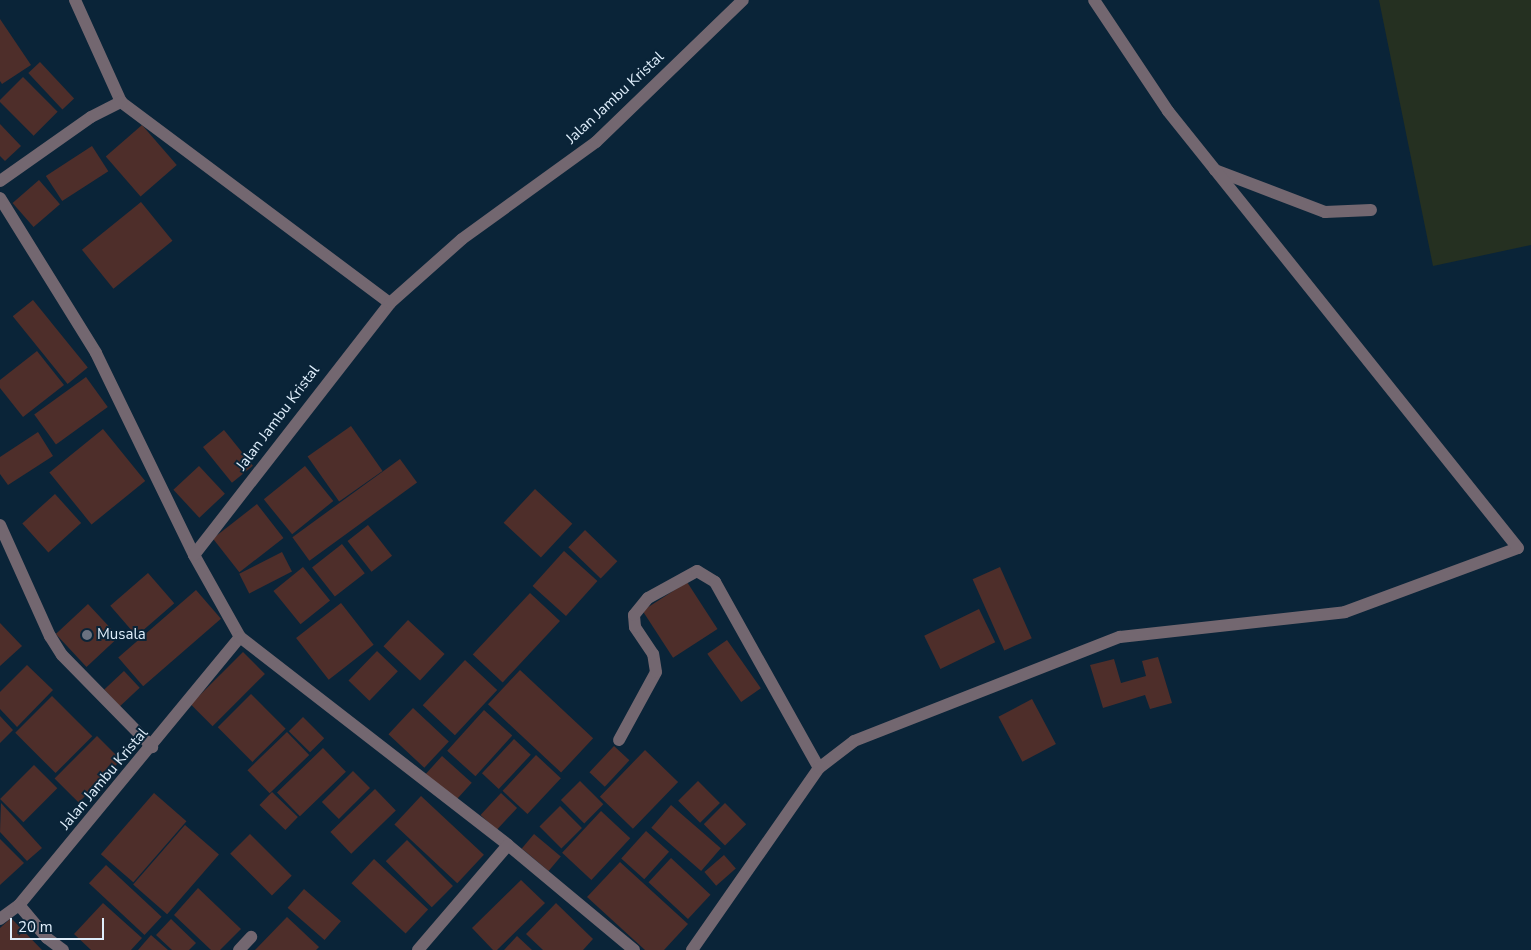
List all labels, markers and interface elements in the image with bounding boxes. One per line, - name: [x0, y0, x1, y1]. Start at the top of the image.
- street label: Jalan Jambu Kristal: [562, 48, 668, 148]
- street label: Jalan Jambu Kristal: [233, 362, 323, 474]
- place label: Musala: [97, 626, 146, 644]
- marker: Musala: [81, 629, 93, 641]
- street label: Jalan Jambu Kristal: [56, 724, 152, 834]
- scale bar: [12, 908, 106, 940]
- text: 20 m: [18, 917, 53, 937]

